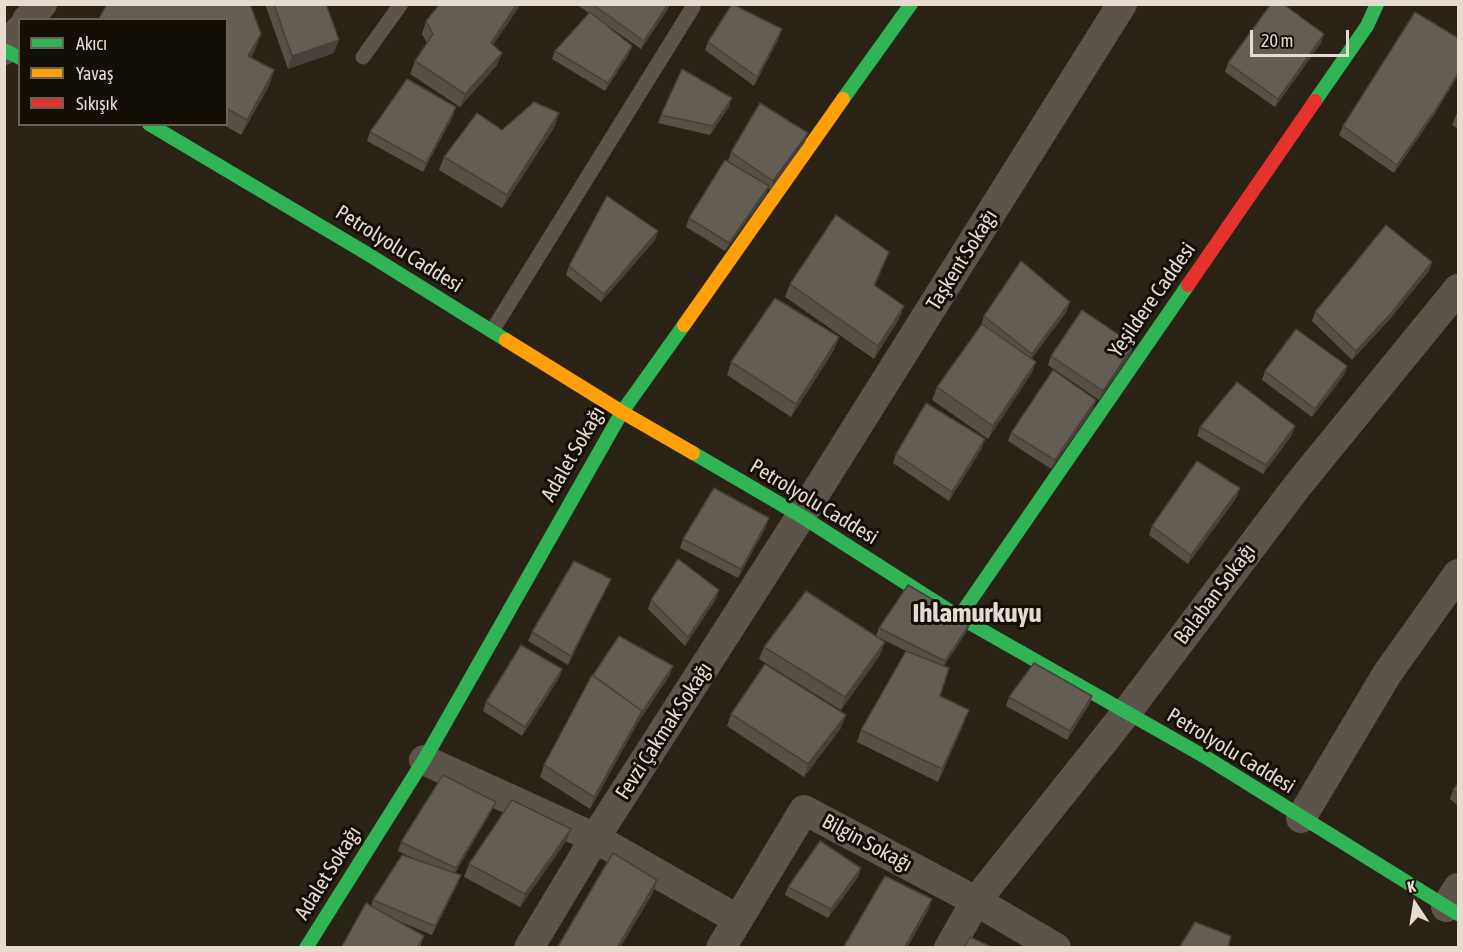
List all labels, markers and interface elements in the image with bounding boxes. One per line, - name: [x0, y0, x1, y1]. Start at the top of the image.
- legend: [18, 18, 228, 126]
- scale bar: [1253, 18, 1352, 56]
- text: 20 m: [1261, 30, 1293, 51]
- text: Akıcı: [76, 33, 107, 54]
- text: Yavaş: [76, 63, 113, 84]
- text: Sıkışık: [76, 93, 118, 114]
- street label: Petrolyolu Caddesi: [331, 200, 467, 298]
- street label: Taşkent Sokağı: [921, 205, 1003, 315]
- street label: Yeşildere Caddesi: [1103, 238, 1201, 362]
- street label: Adalet Sokağı: [536, 402, 610, 506]
- street label: Petrolyolu Caddesi: [745, 454, 883, 550]
- street label: Balaban Sokağı: [1169, 539, 1261, 649]
- district label: Ihlamurkuyu: [912, 597, 1042, 629]
- street label: Fevzi Çakmak Sokağı: [610, 658, 718, 804]
- street label: Petrolyolu Caddesi: [1162, 703, 1300, 799]
- street label: Bilgin Sokağı: [818, 809, 916, 877]
- street label: Adalet Sokağı: [289, 822, 367, 924]
- north arrow: [1385, 874, 1445, 934]
- text: K: [1406, 877, 1417, 896]

